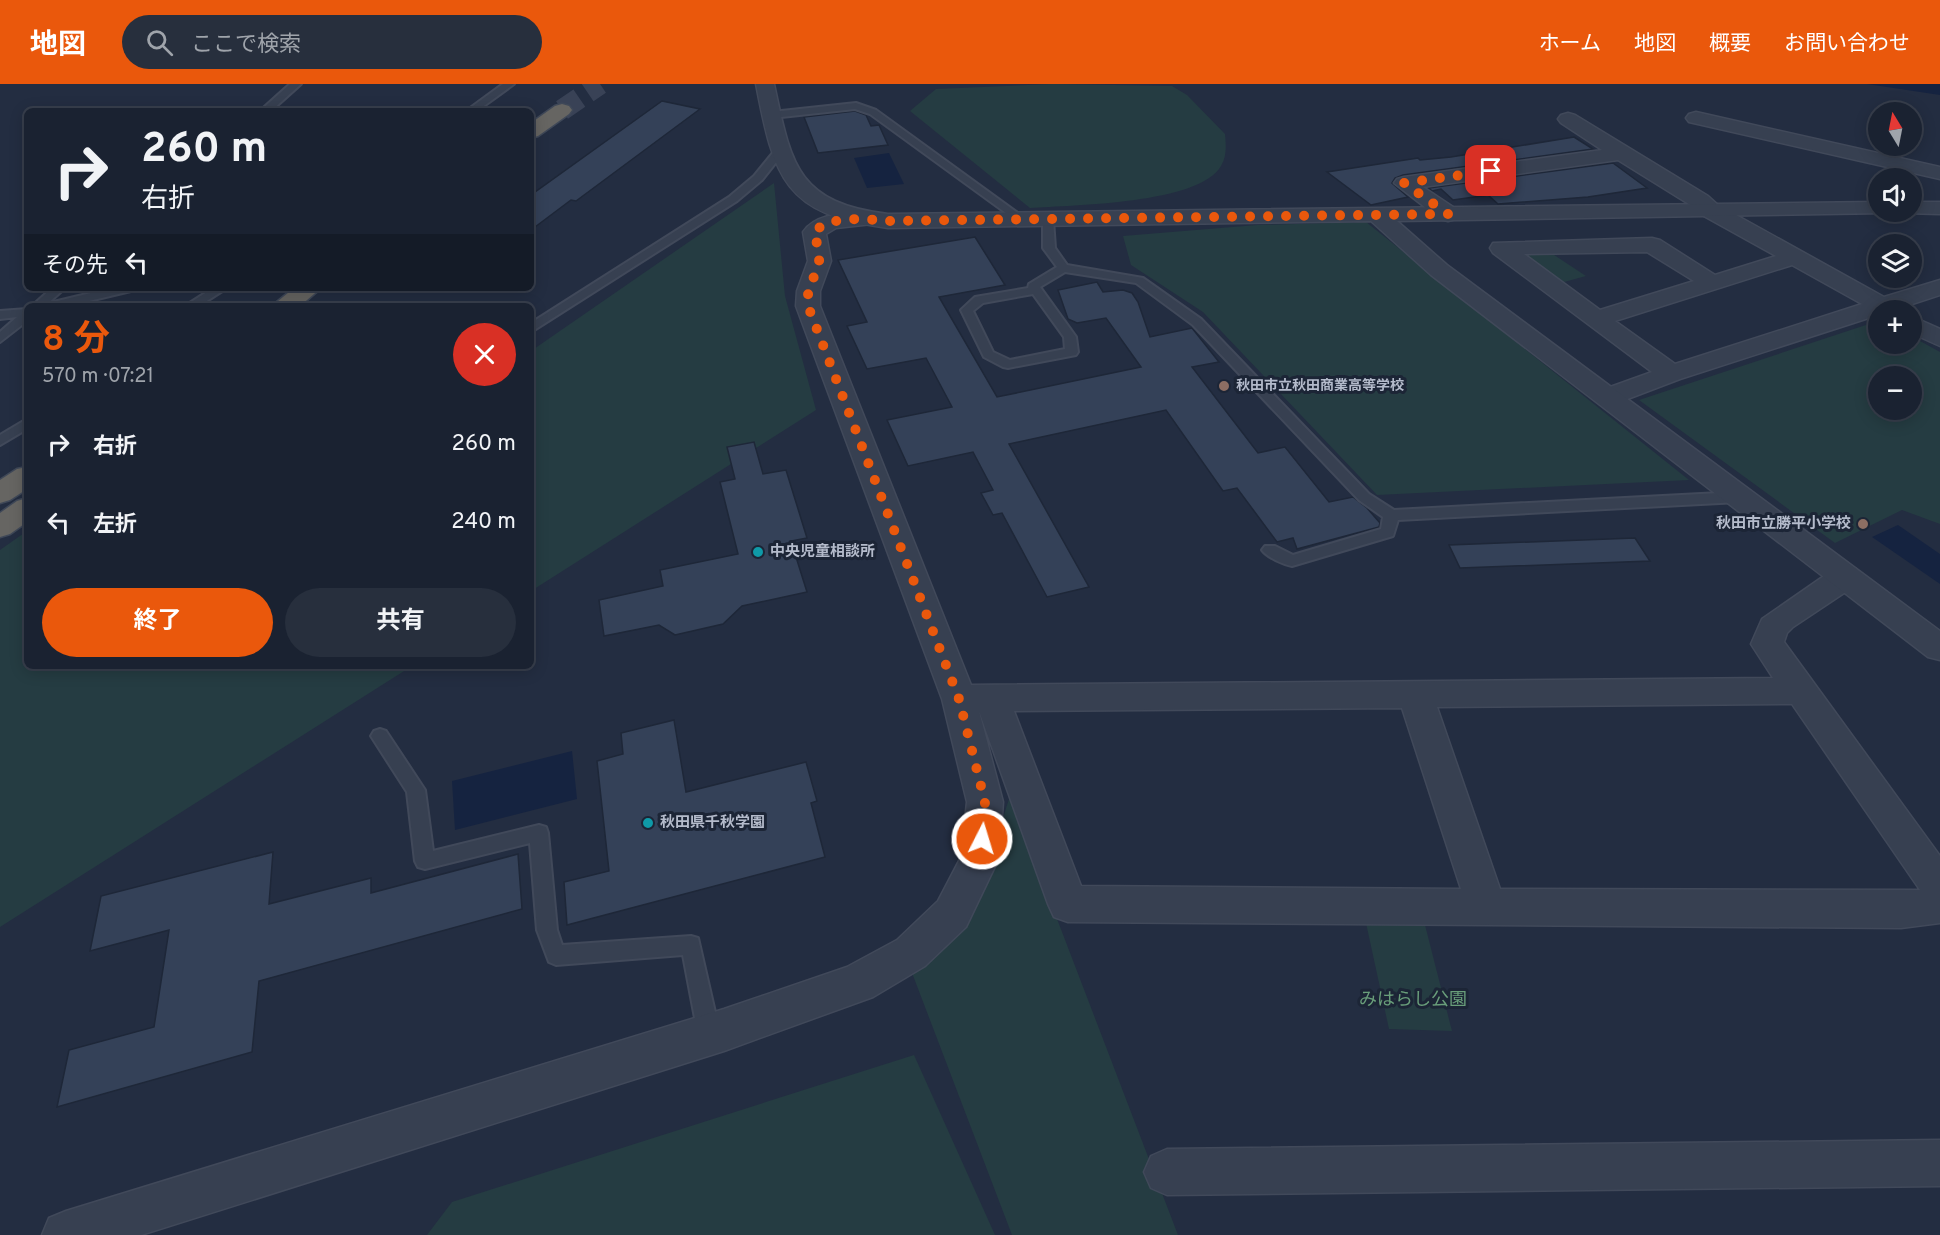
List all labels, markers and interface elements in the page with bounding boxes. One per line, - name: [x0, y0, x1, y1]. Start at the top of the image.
- search box: [122, 15, 542, 69]
- icon: search: [143, 26, 176, 59]
- text: 地図: [30, 28, 86, 64]
- text: ホーム: [1539, 31, 1601, 58]
- text: 地図: [1634, 31, 1676, 58]
- text: 概要: [1709, 31, 1751, 58]
- text: お問い合わせ: [1784, 31, 1910, 58]
- text: ここで検索: [191, 32, 301, 59]
- north arrow: [1868, 102, 1922, 156]
- map controls: [1868, 102, 1922, 420]
- text: 260 m: [141, 124, 267, 177]
- icon: right: [42, 132, 120, 210]
- pin: [1465, 145, 1516, 196]
- icon: arrive: [1474, 154, 1507, 187]
- button: sound: [1868, 168, 1922, 222]
- text: 右折: [141, 183, 195, 217]
- button: layers: [1868, 234, 1922, 288]
- icon: left: [120, 246, 153, 279]
- text: その先: [42, 253, 108, 280]
- button: +: [1868, 300, 1922, 354]
- text: 8 分: [42, 318, 110, 364]
- button: close: [453, 323, 516, 386]
- text: 570 m · 07:21: [42, 364, 154, 390]
- button: −: [1868, 366, 1922, 420]
- place label: 秋田市立秋田商業高等学校: [1236, 377, 1404, 395]
- marker: 秋田市立秋田商業高等学校: [1217, 379, 1231, 393]
- icon: right: [42, 428, 75, 461]
- text: 260 m: [451, 431, 516, 458]
- text: 右折: [93, 434, 137, 461]
- icon: left: [42, 506, 75, 539]
- text: 240 m: [451, 509, 516, 536]
- text: 左折: [93, 512, 137, 539]
- place label: 秋田市立勝平小学校: [1716, 515, 1851, 534]
- marker: 秋田市立勝平小学校: [1856, 517, 1870, 531]
- place label: 中央児童相談所: [770, 543, 875, 562]
- marker: 中央児童相談所: [751, 545, 765, 559]
- button: 終了: [42, 588, 273, 657]
- button: 共有: [285, 588, 516, 657]
- position arrow: [950, 807, 1014, 871]
- place label: 秋田県千秋学園: [660, 814, 765, 833]
- marker: 秋田県千秋学園: [641, 816, 655, 830]
- park label: みはらし公園: [1359, 989, 1467, 1012]

